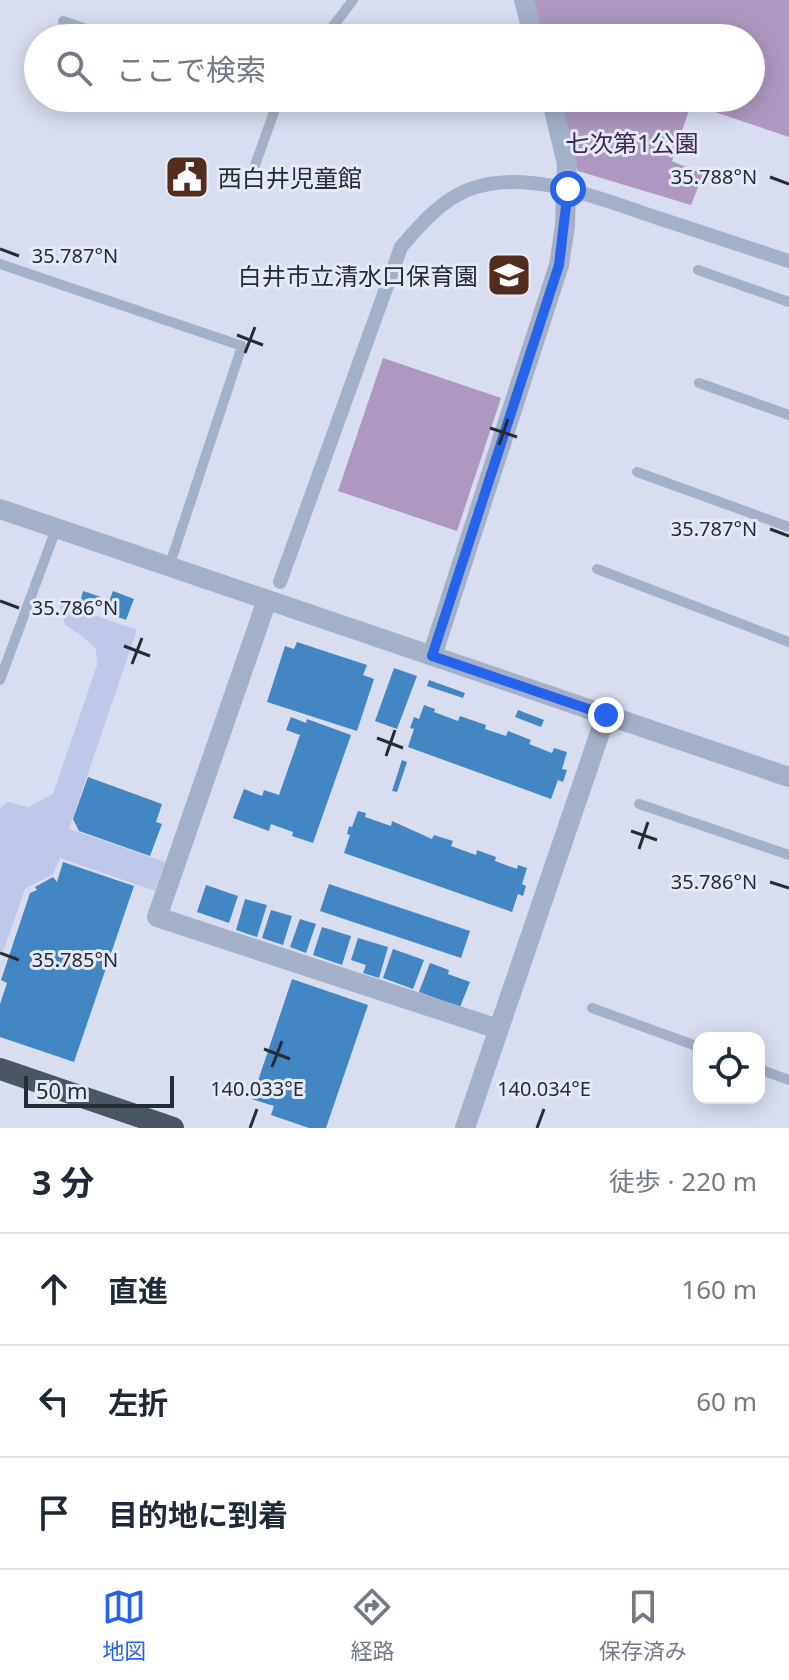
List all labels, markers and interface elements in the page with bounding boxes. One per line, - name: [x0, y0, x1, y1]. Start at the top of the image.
- search box: [24, 24, 765, 112]
- icon: search: [52, 46, 96, 90]
- text: ここで検索: [116, 49, 266, 90]
- park label: 七次第1公園: [565, 126, 699, 159]
- public building icon: 西白井児童館: [163, 153, 211, 201]
- place label: 西白井児童館: [218, 161, 362, 194]
- text: 35.788°N: [671, 163, 757, 190]
- route start: [550, 171, 586, 207]
- text: 35.787°N: [32, 242, 118, 269]
- school or university icon: 白井市立清水口保育園: [485, 251, 533, 299]
- place label: 白井市立清水口保育園: [238, 259, 478, 292]
- text: 35.787°N: [671, 515, 757, 542]
- text: 35.786°N: [32, 594, 118, 621]
- route end: [588, 697, 624, 733]
- text: 35.786°N: [671, 868, 757, 895]
- text: 35.785°N: [32, 946, 118, 973]
- map controls: [693, 1032, 765, 1104]
- button: locate: [693, 1032, 765, 1104]
- scale bar: [24, 1072, 174, 1108]
- text: 50 m: [36, 1075, 87, 1105]
- text: 140.033°E: [210, 1075, 304, 1102]
- text: 140.034°E: [497, 1075, 591, 1102]
- text: 3 分: [32, 1159, 94, 1205]
- text: 徒歩 · 220 m: [609, 1163, 757, 1199]
- icon: ahead: [32, 1267, 76, 1311]
- text: 直進: [108, 1270, 168, 1311]
- text: 160 m: [681, 1271, 757, 1307]
- icon: left: [32, 1379, 76, 1423]
- text: 左折: [108, 1382, 168, 1423]
- text: 60 m: [696, 1383, 757, 1419]
- icon: arrive: [32, 1491, 76, 1535]
- text: 目的地に到着: [108, 1494, 288, 1535]
- tab: 地図: [102, 1585, 146, 1665]
- tab: 経路: [350, 1585, 395, 1665]
- tab: 保存済み: [599, 1585, 687, 1665]

